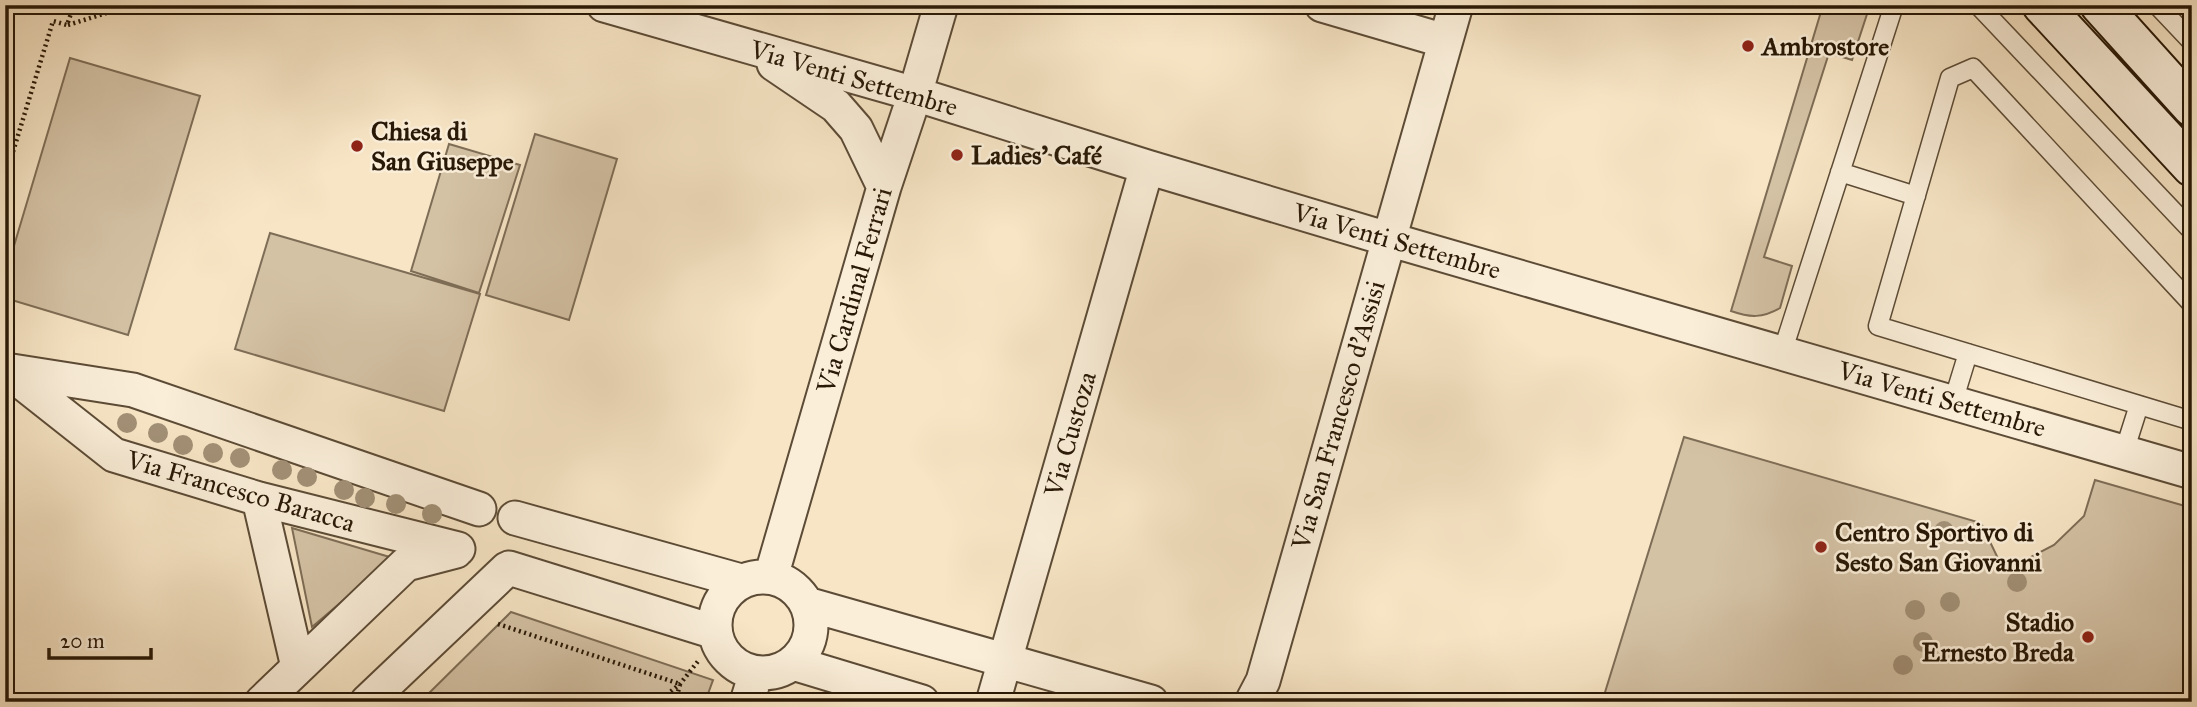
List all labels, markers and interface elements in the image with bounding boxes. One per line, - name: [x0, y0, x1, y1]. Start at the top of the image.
- place label: Ambrostore: [1760, 30, 1889, 62]
- street label: Via Venti Settembre: [746, 33, 962, 123]
- marker: Ambrostore: [1740, 38, 1756, 54]
- place label: Chiesa di San Giuseppe: [371, 115, 514, 177]
- marker: Chiesa di San Giuseppe: [349, 138, 365, 154]
- place label: Ladies' Café: [971, 139, 1103, 171]
- marker: Ladies' Café: [949, 147, 965, 163]
- street label: Via Cardinal Ferrari: [809, 183, 899, 398]
- street label: Via Venti Settembre: [1289, 196, 1505, 286]
- street label: Via San Francesco d'Assisi: [1284, 277, 1392, 554]
- street label: Via Venti Settembre: [1834, 354, 2050, 444]
- street label: Via Custoza: [1037, 368, 1103, 501]
- street label: Via Francesco Baracca: [122, 443, 359, 539]
- place label: Centro Sportivo di Sesto San Giovanni: [1835, 516, 2043, 578]
- marker: Centro Sportivo di Sesto San Giovanni: [1813, 539, 1829, 555]
- place label: Stadio Ernesto Breda: [1922, 606, 2075, 668]
- scale bar: [49, 616, 150, 660]
- text: 20 m: [60, 628, 105, 654]
- marker: Stadio Ernesto Breda: [2080, 629, 2096, 645]

